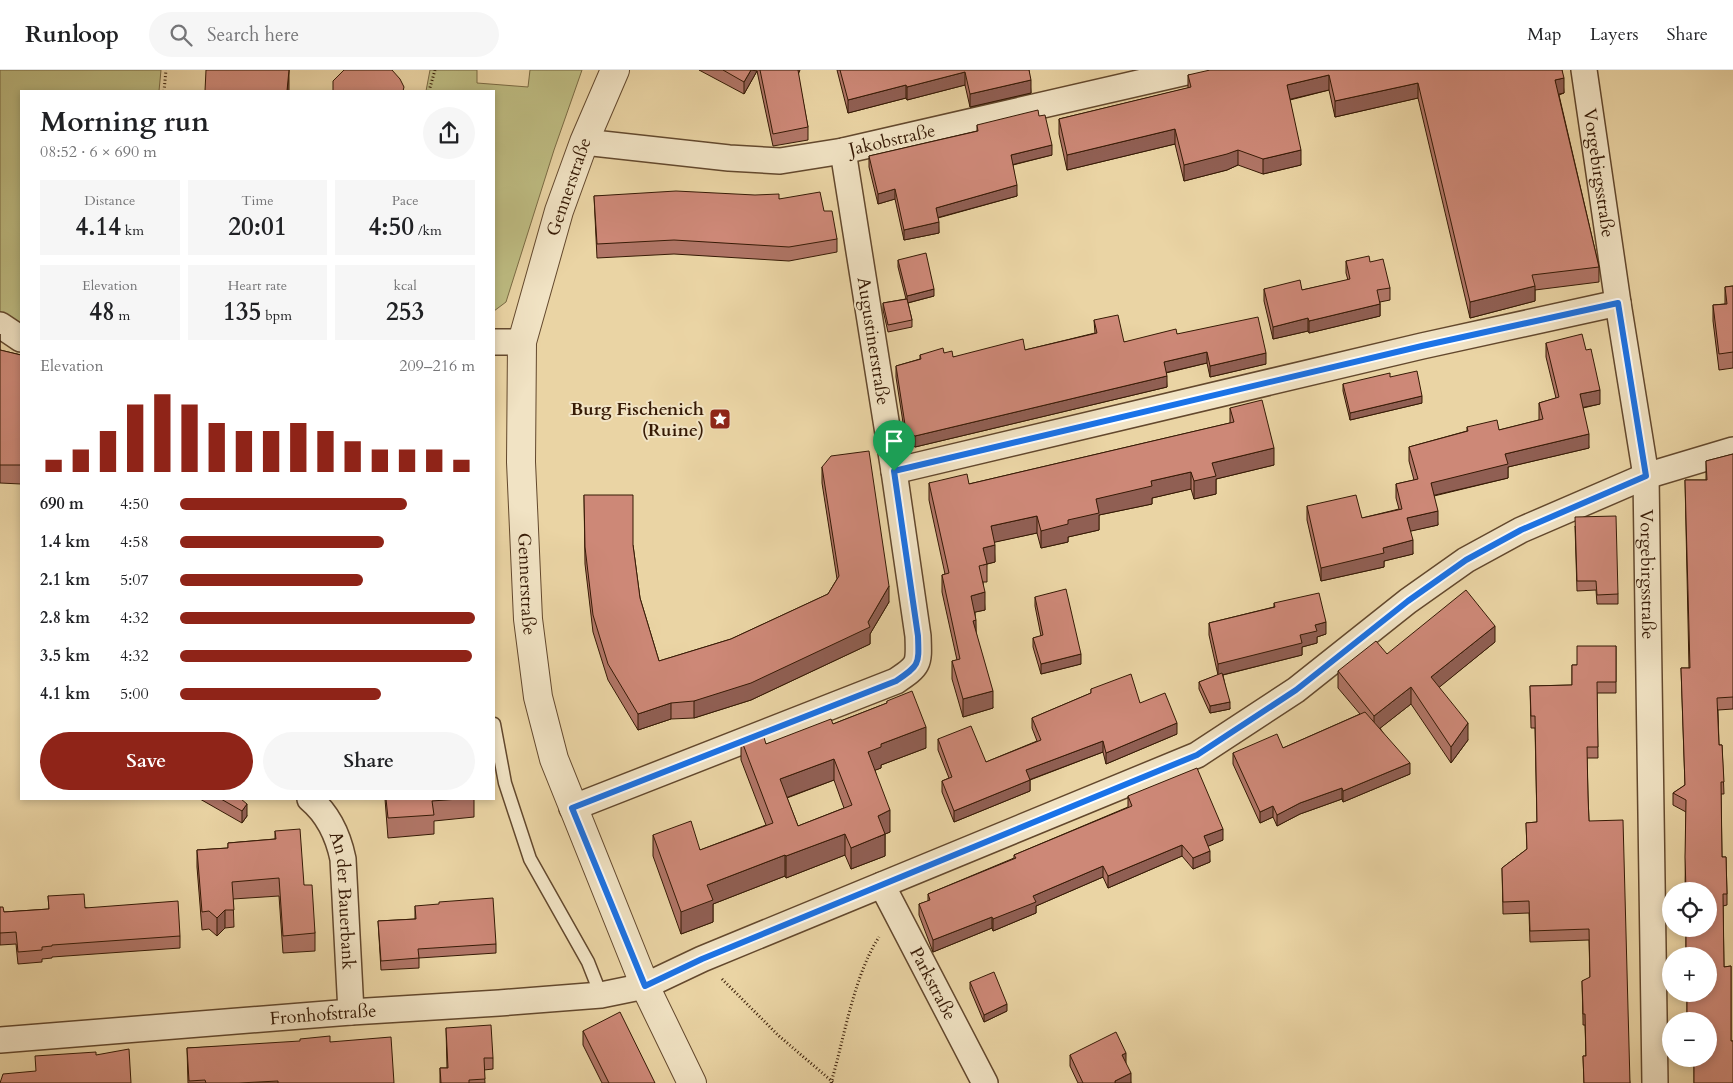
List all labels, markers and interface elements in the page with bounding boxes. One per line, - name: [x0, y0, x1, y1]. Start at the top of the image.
- search box: [149, 12, 499, 57]
- text: Runloop: [25, 18, 119, 51]
- icon: search: [167, 21, 195, 49]
- text: Search here: [207, 22, 299, 48]
- text: Map: [1527, 22, 1562, 47]
- text: Layers: [1590, 22, 1639, 47]
- text: Share: [1667, 22, 1708, 47]
- text: Morning run: [40, 103, 209, 141]
- button: share: [423, 107, 475, 159]
- street label: Vorgebirgsstraße: [1577, 107, 1621, 239]
- street label: Jakobstraße: [843, 118, 938, 162]
- street label: Gennerstraße: [540, 134, 598, 240]
- text: 08:52 · 6 × 690 m: [40, 141, 157, 163]
- text: Distance: [84, 191, 135, 210]
- text: Time: [241, 191, 274, 210]
- text: Pace: [392, 191, 419, 210]
- text: 4.14: [75, 210, 121, 244]
- text: 20:01: [228, 210, 287, 244]
- text: 4:50: [369, 210, 414, 244]
- text: km: [121, 221, 144, 240]
- text: /km: [414, 221, 442, 240]
- street label: Augustinerstraße: [851, 275, 895, 407]
- text: Elevation: [82, 276, 138, 295]
- text: Heart rate: [228, 276, 287, 295]
- text: kcal: [393, 276, 417, 295]
- text: 48: [89, 295, 115, 329]
- text: 135: [223, 295, 261, 329]
- text: 253: [386, 295, 424, 329]
- text: m: [115, 306, 130, 325]
- text: bpm: [261, 306, 292, 325]
- text: Elevation: [40, 355, 104, 377]
- text: 209–216 m: [399, 355, 475, 377]
- place label: Burg Fischenich (Ruine): [570, 397, 704, 443]
- place icon: Burg Fischenich (Ruine): [708, 407, 732, 431]
- pin: [873, 420, 915, 471]
- icon: arrive: [880, 427, 908, 455]
- text: 690 m: [40, 493, 84, 515]
- text: 4:50: [120, 493, 149, 515]
- street label: Vorgebirgsstraße: [1634, 509, 1661, 640]
- text: 1.4 km: [40, 531, 90, 553]
- text: 4:58: [120, 531, 149, 553]
- street label: Gennerstraße: [512, 532, 542, 637]
- text: 2.1 km: [40, 569, 90, 591]
- text: 5:07: [120, 569, 149, 591]
- text: 2.8 km: [40, 607, 90, 629]
- text: 4:32: [120, 607, 149, 629]
- text: 3.5 km: [40, 645, 90, 667]
- text: 4:32: [120, 645, 149, 667]
- text: 4.1 km: [40, 683, 90, 705]
- text: 5:00: [120, 683, 149, 705]
- button: Save: [40, 732, 253, 790]
- button: Share: [263, 732, 475, 790]
- street label: An der Bauerbank: [323, 827, 361, 971]
- map controls: [1662, 882, 1717, 1067]
- button: locate: [1662, 882, 1717, 937]
- street label: Parkstraße: [904, 942, 963, 1025]
- button: +: [1662, 947, 1717, 1002]
- street label: Fronhofstraße: [269, 998, 377, 1031]
- button: −: [1662, 1012, 1717, 1067]

